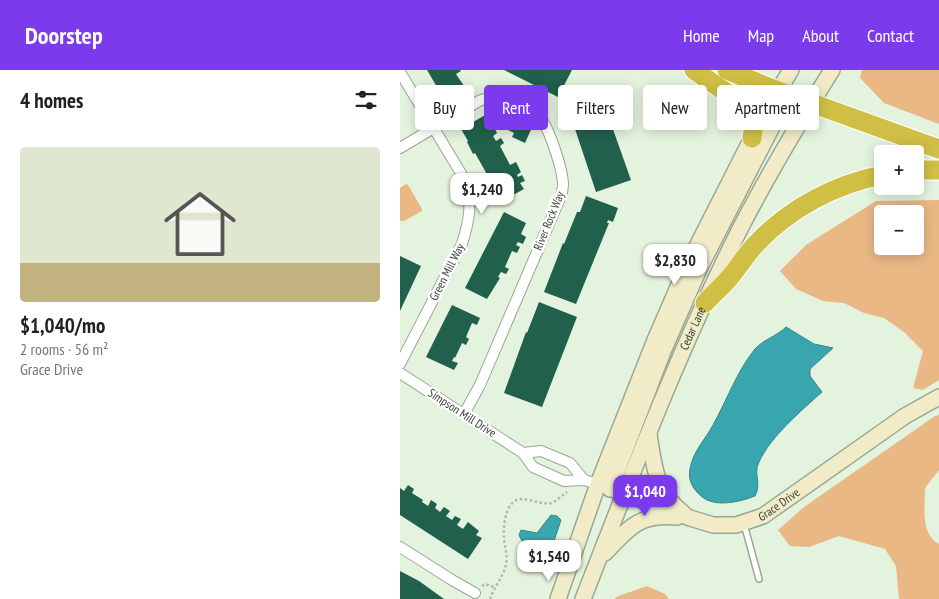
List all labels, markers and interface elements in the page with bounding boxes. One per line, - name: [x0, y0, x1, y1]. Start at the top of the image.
- text: Doorstep: [25, 20, 103, 51]
- text: Home: [683, 24, 720, 47]
- text: Map: [748, 24, 774, 47]
- text: About: [802, 24, 839, 47]
- text: Contact: [867, 24, 914, 47]
- chip: Buy: [415, 85, 474, 130]
- chip: Rent: [484, 85, 548, 130]
- chip: Filters: [558, 85, 633, 130]
- chip: New: [643, 85, 707, 130]
- chip: Apartment: [717, 85, 819, 130]
- icon: filters: [352, 86, 380, 114]
- text: 4 homes: [20, 87, 83, 114]
- map controls: [874, 145, 924, 255]
- button: +: [874, 145, 924, 195]
- pin: $1,240: [441, 172, 523, 215]
- icon: home: [155, 179, 245, 269]
- text: $1,240: [461, 179, 503, 199]
- street label: River Rock Way: [530, 189, 567, 252]
- button: −: [874, 205, 924, 255]
- street label: Green Mill Way: [426, 240, 468, 303]
- pin: $2,830: [634, 244, 716, 286]
- text: $2,830: [654, 250, 696, 270]
- street label: Cedar Lane: [676, 304, 709, 352]
- text: $1,040/mo: [20, 312, 105, 339]
- text: 2 rooms · 56 m²: [20, 339, 108, 359]
- text: Grace Drive: [20, 359, 83, 379]
- street label: Simpson Mill Drive: [425, 385, 499, 440]
- pin: $1,040: [604, 474, 686, 517]
- text: $1,040: [624, 481, 666, 501]
- street label: Grace Drive: [756, 485, 802, 524]
- pin: $1,540: [508, 540, 590, 582]
- text: $1,540: [528, 546, 570, 566]

